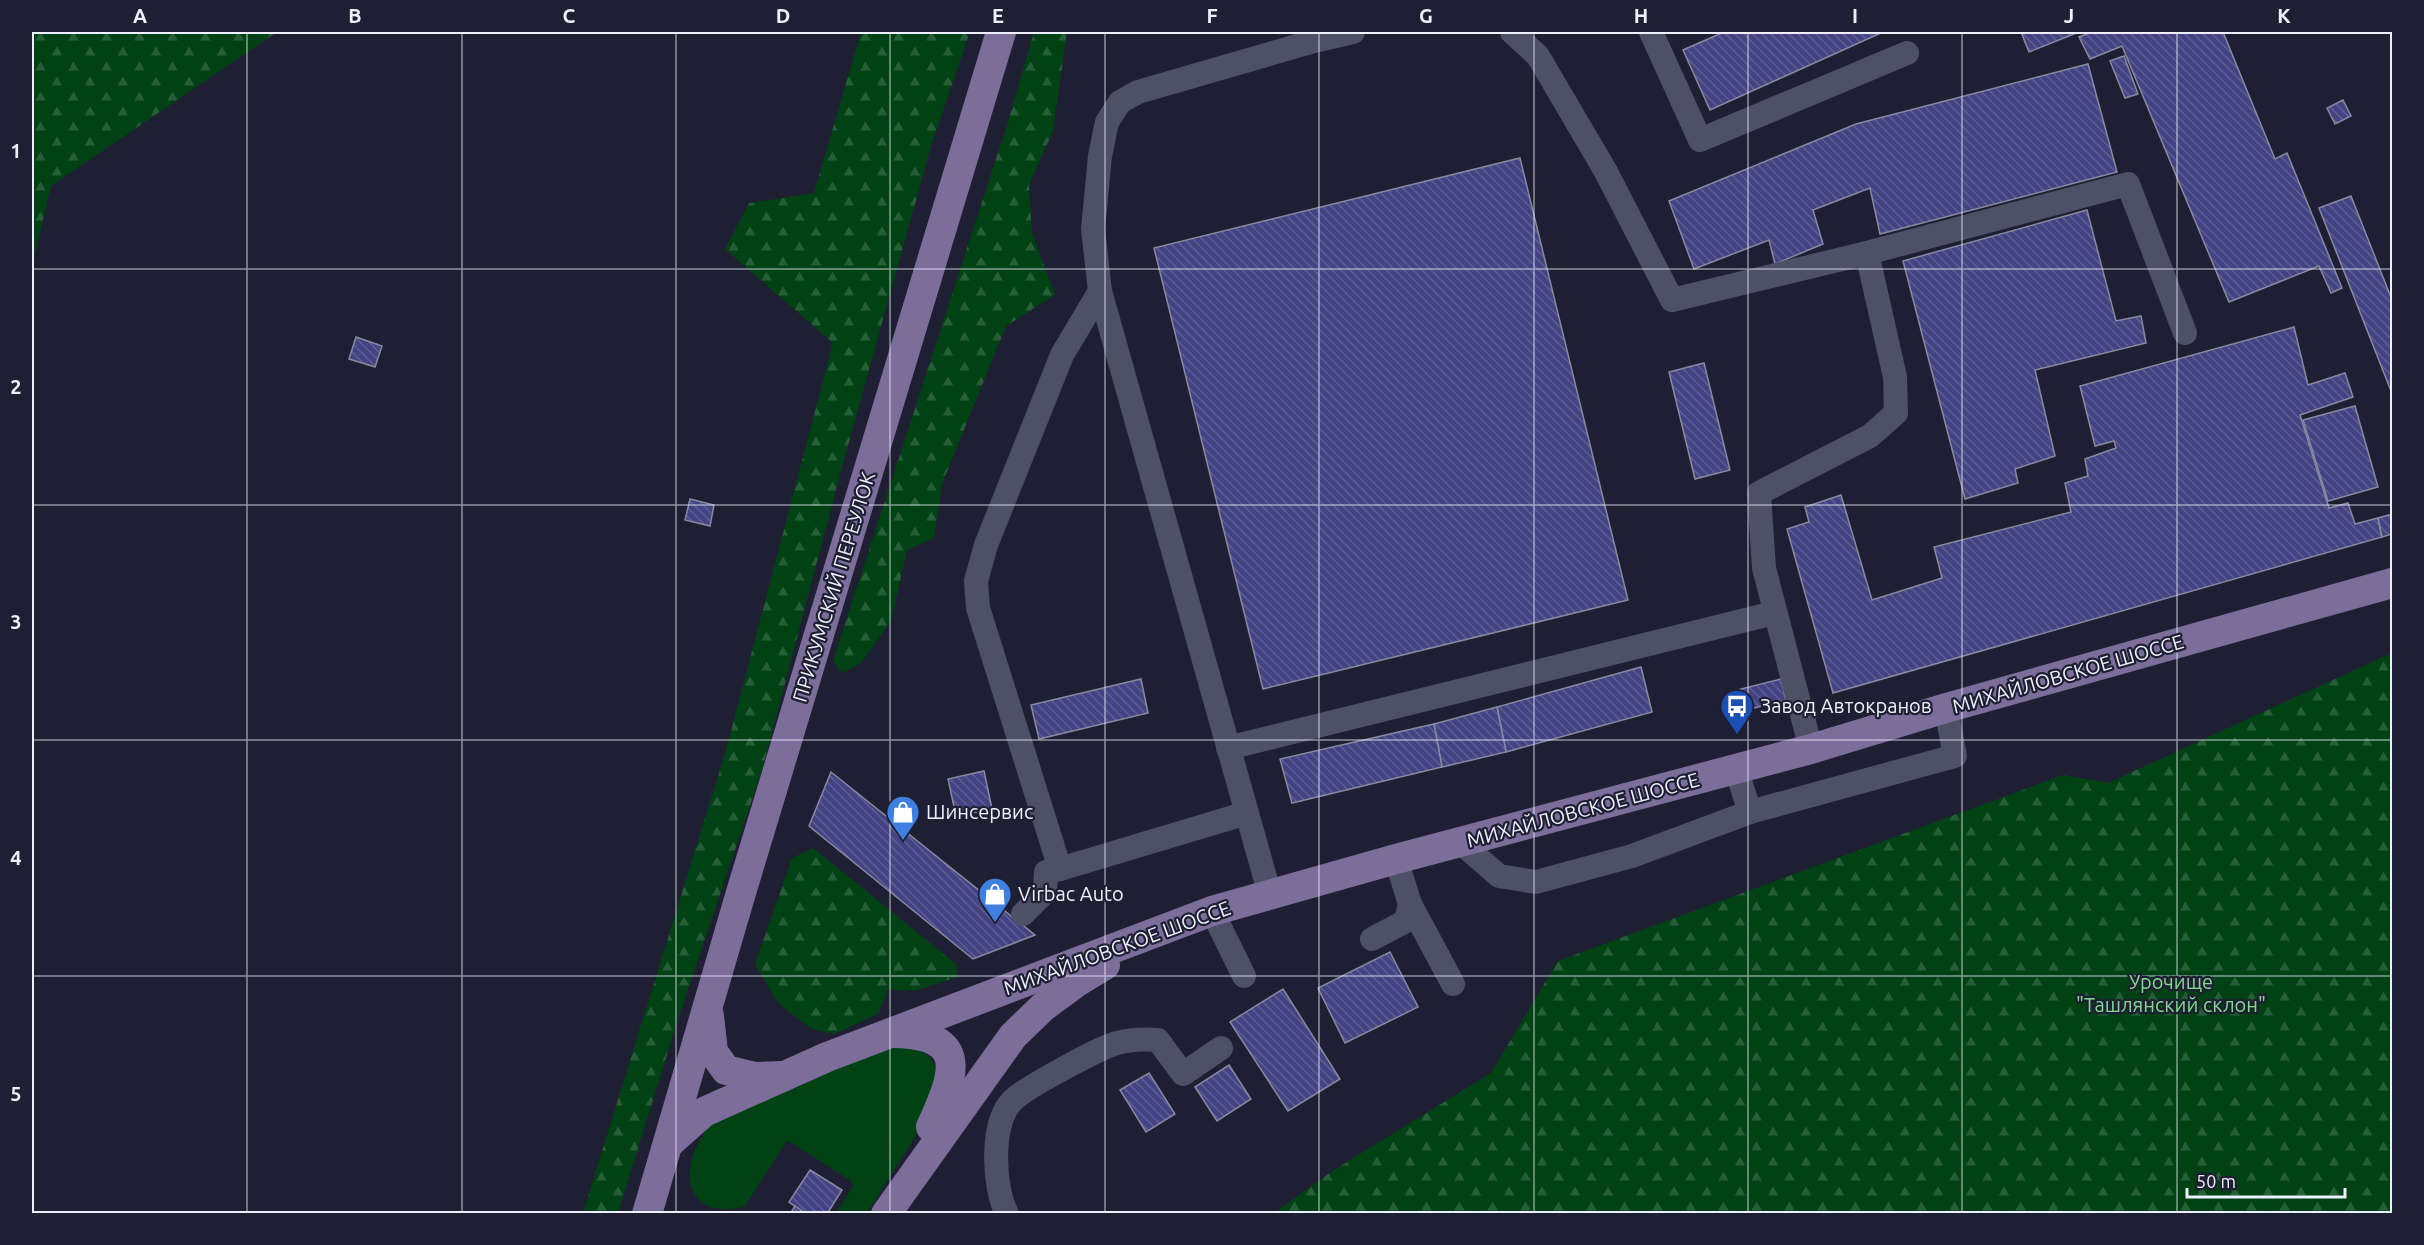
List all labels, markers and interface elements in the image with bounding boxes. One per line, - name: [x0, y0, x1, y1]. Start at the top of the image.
- text: A: [133, 4, 147, 27]
- text: B: [348, 4, 362, 27]
- text: C: [563, 4, 576, 27]
- text: D: [776, 4, 790, 27]
- text: E: [992, 4, 1004, 27]
- text: F: [1206, 4, 1218, 27]
- text: G: [1419, 4, 1433, 27]
- text: H: [1634, 4, 1648, 27]
- text: I: [1852, 4, 1858, 27]
- text: J: [2064, 4, 2074, 27]
- text: K: [2277, 4, 2291, 27]
- text: 1: [10, 139, 22, 162]
- text: 2: [10, 375, 22, 398]
- street label: ПРИКУМСКИЙ ПЕРЕУЛОК: [788, 469, 879, 705]
- text: 3: [10, 610, 22, 633]
- street label: МИХАЙЛОВСКОЕ ШОССЕ: [1950, 629, 2186, 718]
- bus stop icon: Завод Автокранов: [1719, 688, 1755, 735]
- place label: Завод Автокранов: [1760, 694, 1932, 717]
- street label: МИХАЙЛОВСКОЕ ШОССЕ: [1464, 767, 1702, 852]
- shop icon: Шинсервис: [885, 794, 921, 841]
- place label: Шинсервис: [926, 800, 1033, 823]
- text: 4: [10, 846, 22, 869]
- shop icon: Virbac Auto: [977, 876, 1013, 923]
- place label: Virbac Auto: [1018, 882, 1124, 905]
- street label: МИХАЙЛОВСКОЕ ШОССЕ: [1000, 896, 1233, 999]
- park label: Урочище "Ташлянский склон": [2076, 970, 2266, 1016]
- text: 5: [10, 1082, 22, 1105]
- scale bar: [2187, 1161, 2344, 1199]
- text: 50 m: [2196, 1171, 2236, 1191]

